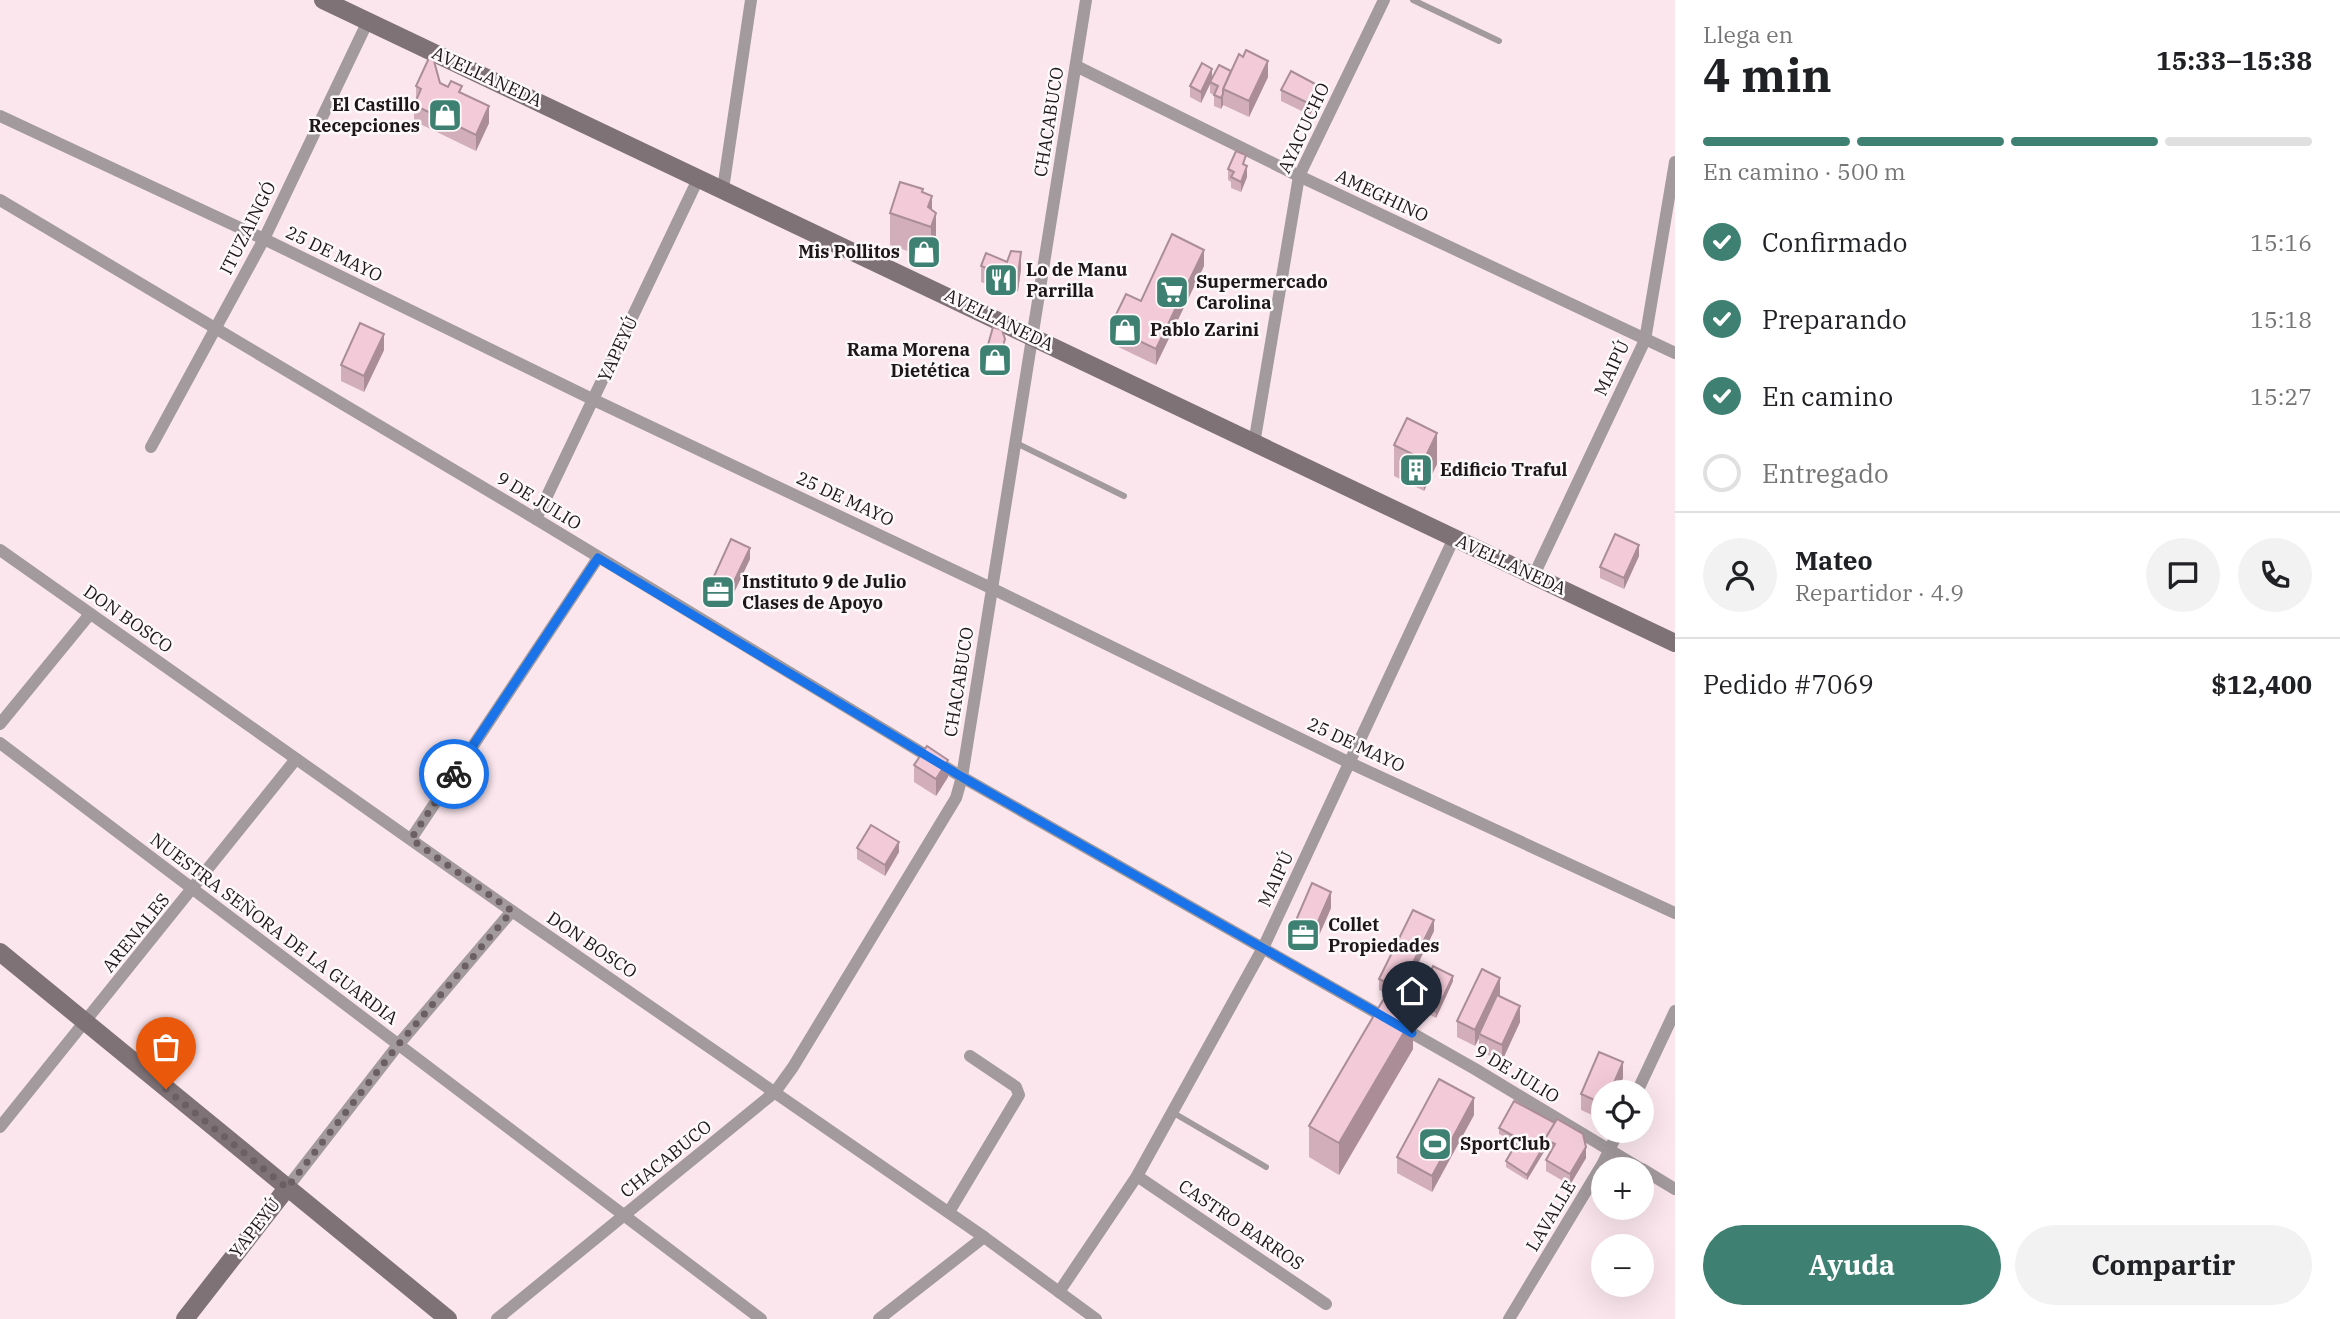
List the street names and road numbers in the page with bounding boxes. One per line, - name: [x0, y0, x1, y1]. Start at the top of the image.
- street label: AVELLANEDA: [428, 41, 547, 112]
- street label: CHACABUCO: [1028, 65, 1069, 179]
- street label: AYACUCHO: [1273, 79, 1335, 177]
- street label: AMEGHINO: [1332, 164, 1432, 227]
- street label: ITUZAINGÓ: [214, 177, 281, 278]
- street label: 25 DE MAYO: [282, 220, 386, 287]
- street label: AVELLANEDA: [941, 283, 1058, 356]
- street label: YAPEYÚ: [592, 312, 643, 385]
- street label: MAIPÚ: [1589, 336, 1634, 399]
- street label: 9 DE JULIO: [493, 466, 586, 535]
- street label: 25 DE MAYO: [793, 466, 898, 531]
- street label: AVELLANEDA: [1452, 529, 1571, 600]
- street label: DON BOSCO: [79, 579, 177, 658]
- street label: CHACABUCO: [938, 625, 979, 739]
- street label: 25 DE MAYO: [1304, 712, 1409, 777]
- street label: NUESTRA SEÑORA DE LA GUARDIA: [146, 828, 403, 1030]
- street label: MAIPÚ: [1253, 847, 1298, 910]
- street label: ARENALES: [97, 889, 174, 977]
- street label: DON BOSCO: [543, 906, 642, 983]
- street label: 9 DE JULIO: [1471, 1039, 1564, 1108]
- street label: CHACABUCO: [615, 1115, 716, 1203]
- street label: CASTRO BARROS: [1174, 1174, 1308, 1275]
- street label: LAVALLE: [1520, 1176, 1581, 1255]
- street label: YAPEYÚ: [224, 1193, 285, 1262]

